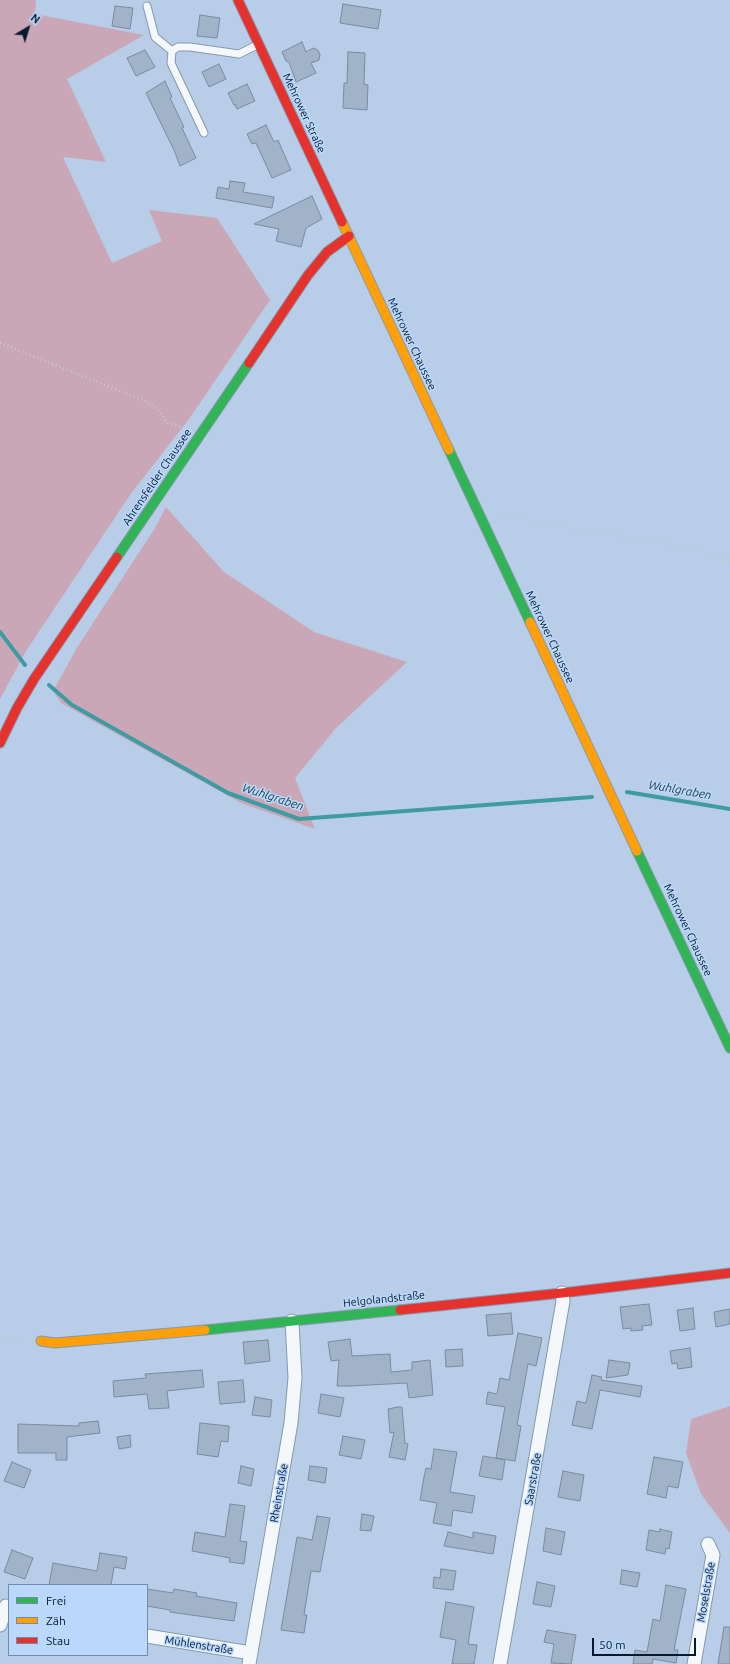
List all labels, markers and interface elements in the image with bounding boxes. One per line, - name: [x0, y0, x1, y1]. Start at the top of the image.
- north arrow: [8, 8, 48, 48]
- text: N: [28, 11, 42, 26]
- street label: Mehrower Straße: [280, 71, 328, 155]
- street label: Mehrower Chaussee: [385, 296, 439, 392]
- street label: Ahrensfelder Chaussee: [120, 426, 194, 528]
- street label: Mehrower Chaussee: [523, 589, 577, 685]
- water label: Wuhlgraben: [647, 777, 713, 803]
- water label: Wuhlgraben: [240, 780, 306, 814]
- street label: Mehrower Chaussee: [661, 882, 715, 978]
- street label: Helgolandstraße: [342, 1288, 426, 1310]
- street label: Saarstraße: [522, 1452, 544, 1506]
- street label: Rheinstraße: [267, 1462, 291, 1524]
- street label: Moselstraße: [694, 1561, 718, 1623]
- legend: [8, 1584, 148, 1656]
- text: Frei: [46, 1594, 66, 1607]
- text: Zäh: [46, 1614, 66, 1627]
- scale bar: [594, 1630, 698, 1656]
- street label: Mühlenstraße: [164, 1633, 234, 1657]
- text: Stau: [46, 1634, 70, 1647]
- text: 50 m: [599, 1638, 626, 1651]

